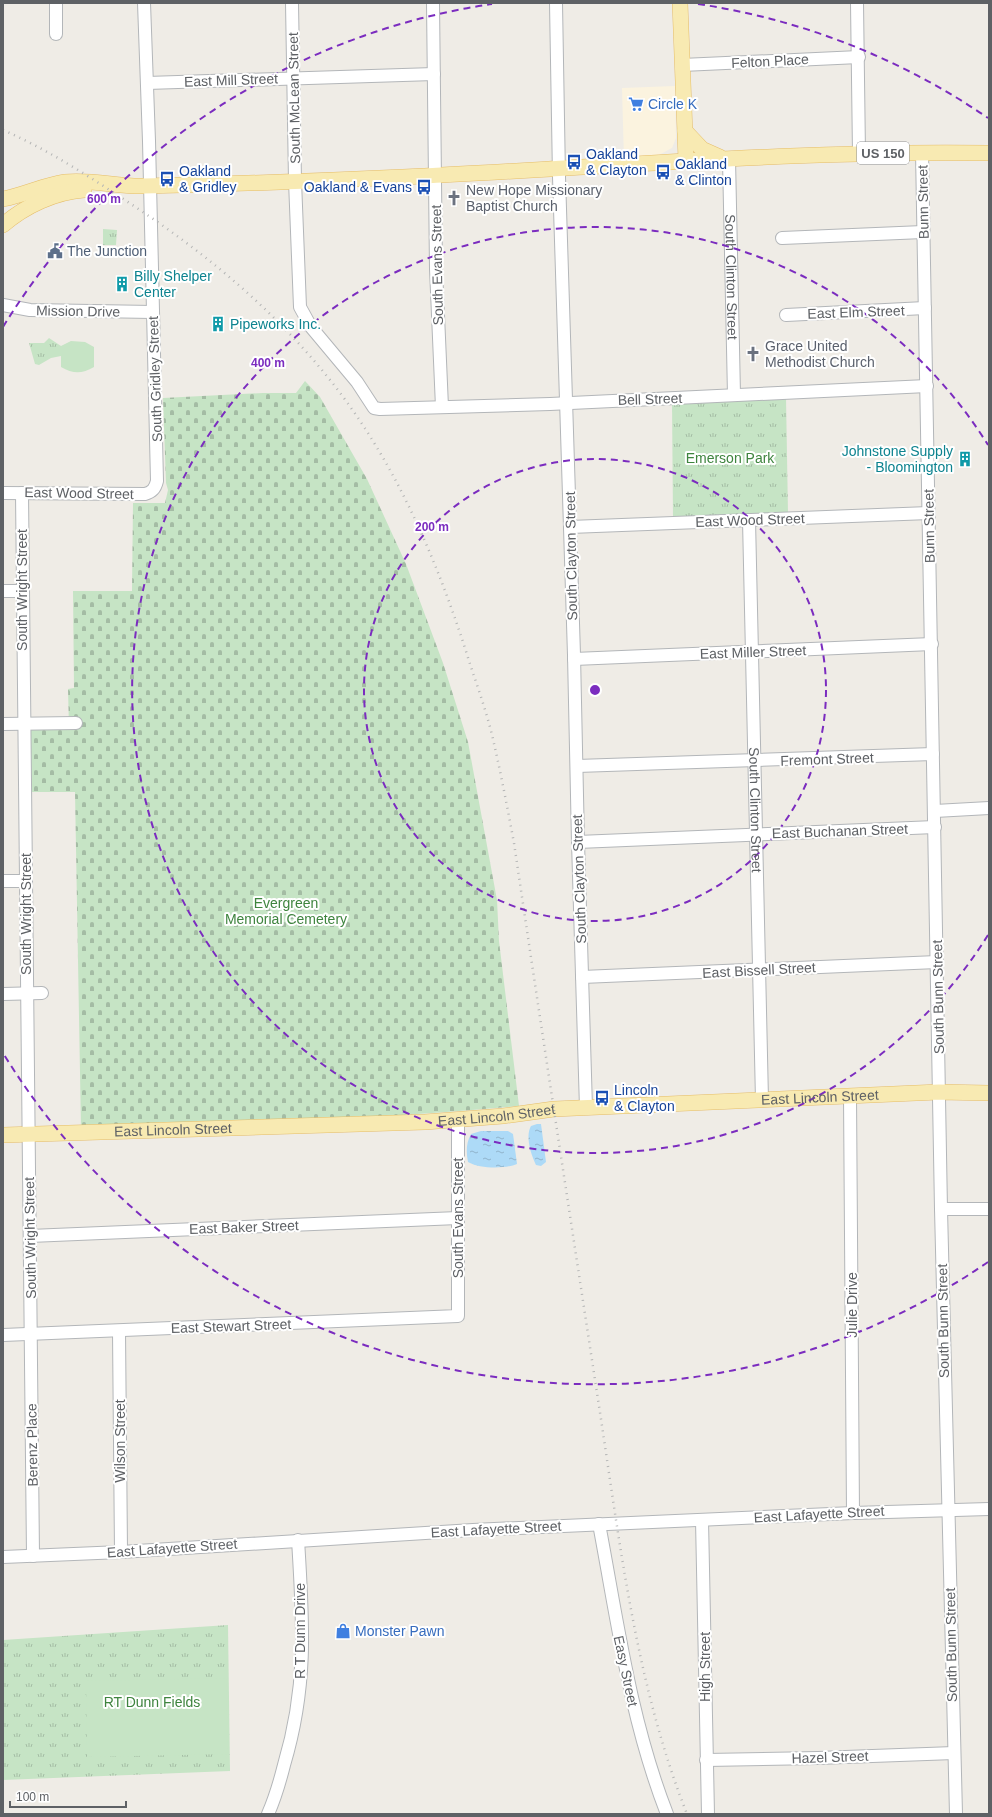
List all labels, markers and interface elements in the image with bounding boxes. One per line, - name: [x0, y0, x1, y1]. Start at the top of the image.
- street label: South McLean Street: [285, 32, 303, 164]
- street label: Felton Place: [731, 51, 809, 71]
- street label: East Mill Street: [184, 70, 278, 90]
- supermarket icon: Circle K: [627, 95, 645, 113]
- place label: Circle K: [648, 96, 698, 112]
- road number: US 150: [857, 142, 909, 164]
- place label: Oakland & Clayton: [586, 146, 647, 178]
- bus stop icon: Oakland & Clayton: [565, 153, 583, 171]
- place label: Oakland & Clinton: [675, 156, 732, 188]
- place label: Oakland & Gridley: [179, 163, 237, 195]
- bus stop icon: Oakland & Clinton: [654, 163, 672, 181]
- street label: Bunn Street: [914, 165, 932, 239]
- bus stop icon: Oakland & Gridley: [158, 170, 176, 188]
- bus stop icon: Oakland & Evans: [415, 178, 433, 196]
- place label: Oakland & Evans: [304, 179, 412, 195]
- place label: New Hope Missionary Baptist Church: [466, 182, 602, 214]
- church icon: New Hope Missionary Baptist Church: [445, 189, 463, 207]
- text: 600 m: [87, 192, 121, 206]
- street label: South Evans Street: [428, 204, 446, 325]
- street label: South Clinton Street: [722, 214, 741, 340]
- public building icon: The Junction: [46, 242, 64, 260]
- place label: The Junction: [67, 243, 147, 259]
- place label: Billy Shelper Center: [134, 268, 212, 300]
- building icon: Billy Shelper Center: [113, 275, 131, 293]
- street label: Mission Drive: [36, 302, 120, 320]
- street label: East Elm Street: [807, 302, 905, 322]
- building icon: Pipeworks Inc.: [209, 315, 227, 333]
- street label: South Gridley Street: [145, 316, 165, 442]
- place label: Pipeworks Inc.: [230, 316, 321, 332]
- place label: Grace United Methodist Church: [765, 338, 875, 370]
- church icon: Grace United Methodist Church: [744, 345, 762, 363]
- text: 400 m: [251, 356, 285, 370]
- street label: Bell Street: [617, 390, 683, 408]
- place label: Johnstone Supply - Bloomington: [842, 443, 953, 475]
- park label: Emerson Park: [686, 450, 775, 466]
- building icon: Johnstone Supply - Bloomington: [956, 450, 974, 468]
- street label: East Wood Street: [24, 484, 134, 502]
- street label: Bunn Street: [920, 489, 938, 563]
- street label: South Clayton Street: [562, 491, 580, 621]
- street label: East Wood Street: [695, 510, 805, 530]
- text: 200 m: [415, 520, 449, 534]
- street label: South Wright Street: [14, 529, 30, 651]
- street label: East Miller Street: [699, 642, 807, 662]
- centre of rings: [588, 683, 602, 697]
- street label: South Clinton Street: [746, 747, 765, 873]
- street label: Fremont Street: [780, 749, 874, 769]
- street label: South Clayton Street: [569, 814, 589, 944]
- street label: East Buchanan Street: [772, 821, 908, 841]
- street label: South Wright Street: [18, 853, 34, 975]
- park label: Evergreen Memorial Cemetery: [225, 895, 347, 927]
- street label: South Bunn Street: [929, 940, 947, 1054]
- street label: East Bissell Street: [702, 959, 816, 981]
- place label: Lincoln & Clayton: [614, 1082, 675, 1114]
- street label: East Lincoln Street: [761, 1087, 879, 1108]
- bus stop icon: Lincoln & Clayton: [593, 1089, 611, 1107]
- street label: East Lincoln Street: [437, 1101, 556, 1129]
- street label: East Lincoln Street: [114, 1120, 232, 1140]
- street label: South Evans Street: [450, 1158, 466, 1278]
- street label: South Wright Street: [21, 1177, 39, 1299]
- street label: East Baker Street: [189, 1217, 299, 1237]
- street label: South Bunn Street: [934, 1264, 952, 1378]
- street label: Julie Drive: [844, 1272, 860, 1338]
- street label: East Stewart Street: [170, 1316, 292, 1336]
- street label: Wilson Street: [112, 1399, 128, 1483]
- street label: Berenz Place: [23, 1403, 41, 1487]
- street label: East Lafayette Street: [753, 1503, 885, 1525]
- street label: East Lafayette Street: [430, 1518, 562, 1540]
- street label: East Lafayette Street: [106, 1535, 238, 1561]
- street label: R T Dunn Drive: [292, 1583, 308, 1679]
- street label: South Bunn Street: [942, 1588, 960, 1702]
- shop icon: Monster Pawn: [334, 1622, 352, 1640]
- place label: Monster Pawn: [355, 1623, 444, 1639]
- street label: High Street: [697, 1632, 713, 1702]
- street label: Easy Street: [611, 1634, 641, 1708]
- park label: RT Dunn Fields: [104, 1694, 200, 1710]
- street label: Hazel Street: [791, 1748, 869, 1766]
- scale bar: [10, 1783, 126, 1809]
- text: 100 m: [16, 1790, 49, 1804]

